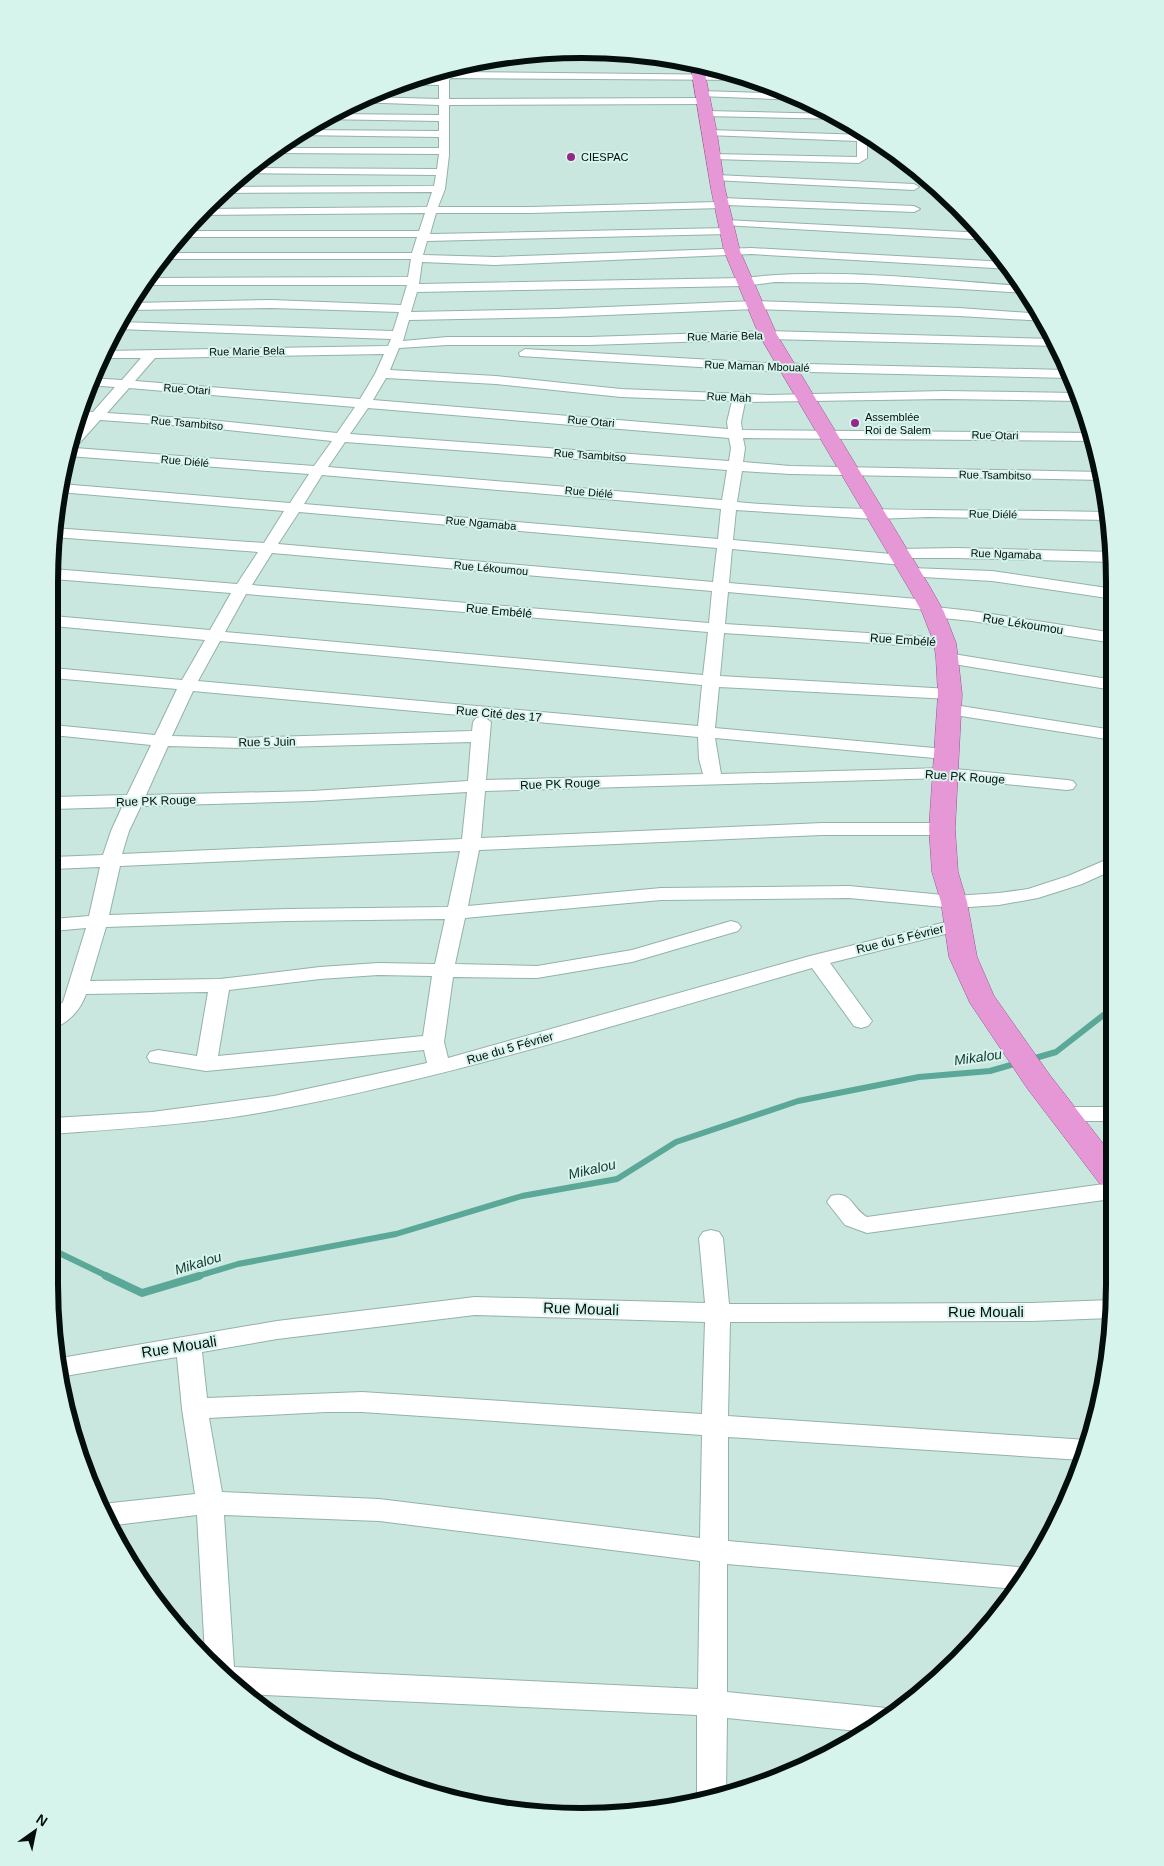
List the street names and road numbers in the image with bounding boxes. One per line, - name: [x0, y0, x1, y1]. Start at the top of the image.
- street label: Rue Marie Bela: [687, 329, 764, 343]
- street label: Rue Marie Bela: [209, 344, 286, 358]
- street label: Rue Maman Mboualé: [704, 358, 810, 374]
- street label: Rue Otari: [163, 381, 211, 397]
- street label: Rue Mah: [706, 390, 752, 404]
- street label: Rue Otari: [567, 413, 615, 429]
- street label: Rue Tsambitso: [150, 414, 224, 432]
- street label: Rue Otari: [971, 429, 1019, 441]
- street label: Rue Tsambitso: [553, 446, 627, 464]
- street label: Rue Diélé: [160, 453, 210, 469]
- street label: Rue Tsambitso: [959, 468, 1031, 482]
- street label: Rue Diélé: [564, 484, 614, 500]
- street label: Rue Diélé: [969, 508, 1017, 520]
- street label: Rue Ngamaba: [445, 514, 518, 532]
- street label: Rue Ngamaba: [970, 547, 1043, 561]
- street label: Rue Lékoumou: [453, 559, 529, 577]
- street label: Rue Embélé: [465, 601, 533, 621]
- street label: Rue Lékoumou: [982, 611, 1064, 637]
- street label: Rue Embélé: [870, 631, 937, 649]
- street label: Rue Cité des 17: [456, 703, 543, 725]
- street label: Rue 5 Juin: [238, 735, 296, 749]
- street label: Rue PK Rouge: [925, 767, 1006, 787]
- street label: Rue PK Rouge: [520, 776, 601, 792]
- street label: Rue PK Rouge: [116, 793, 197, 809]
- street label: Rue du 5 Février: [855, 921, 945, 957]
- street label: Rue du 5 Février: [465, 1029, 555, 1067]
- street label: Rue Mouali: [543, 1299, 619, 1318]
- street label: Rue Mouali: [948, 1303, 1024, 1320]
- street label: Rue Mouali: [140, 1332, 218, 1361]

